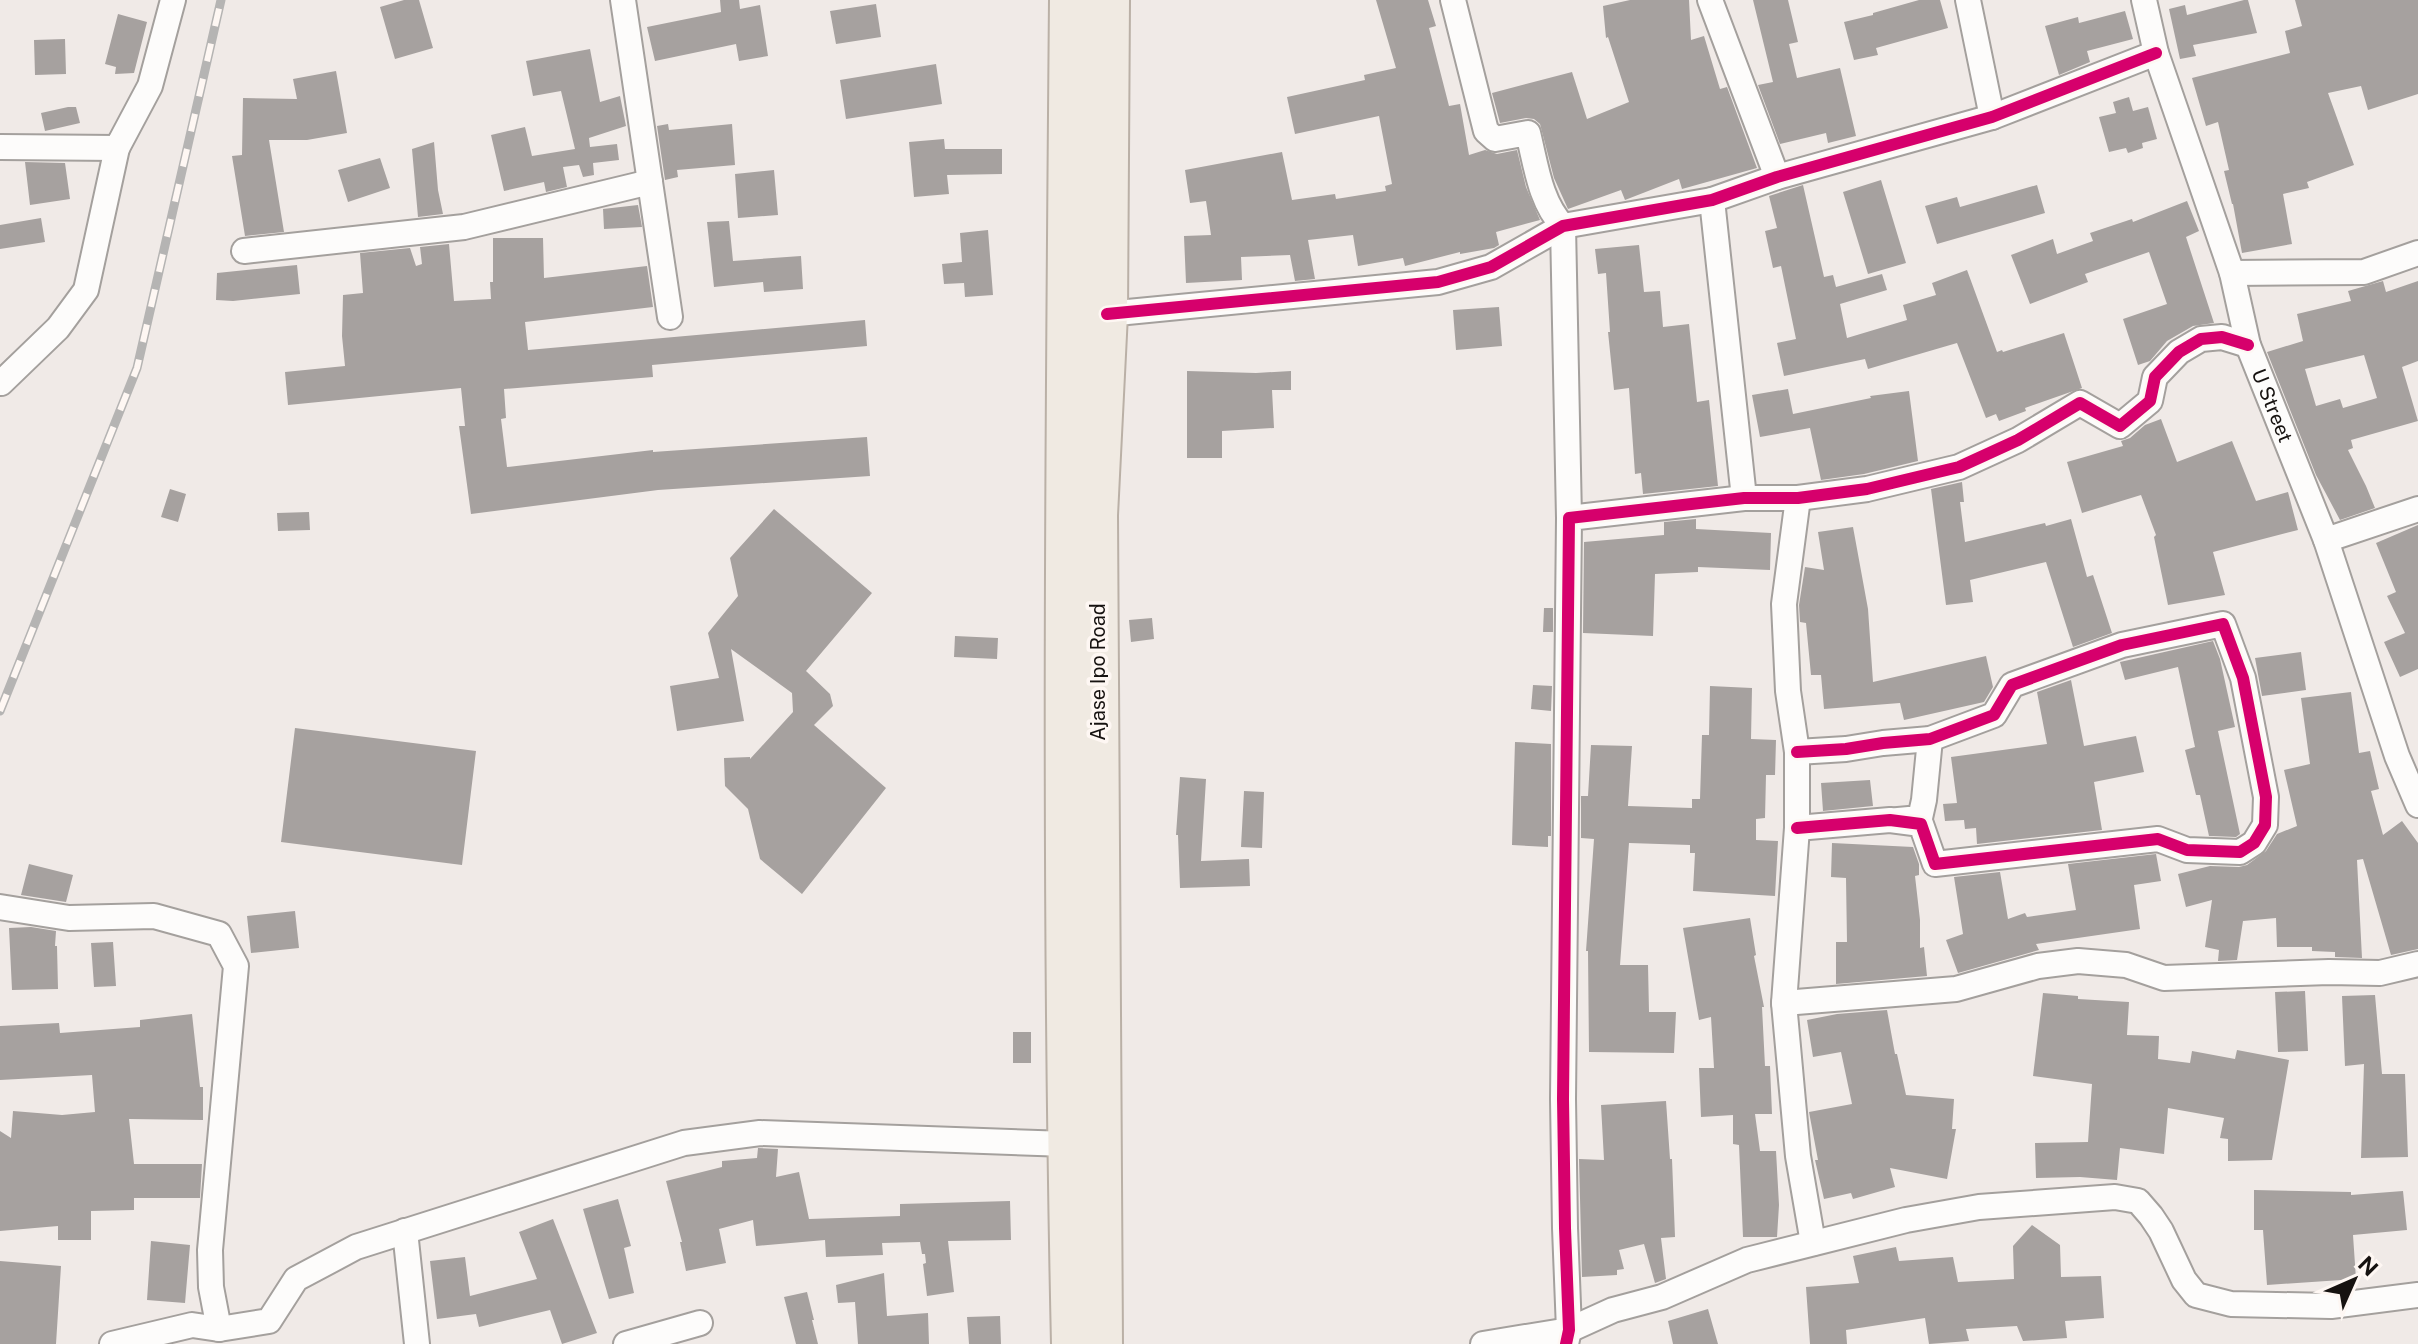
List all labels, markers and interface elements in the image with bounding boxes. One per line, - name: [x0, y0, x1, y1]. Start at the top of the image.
- street label: U Street: [2247, 365, 2298, 446]
- street label: Ajase Ipo Road: [1086, 603, 1110, 741]
- north arrow: [2314, 1240, 2394, 1320]
- text: N: [2353, 1251, 2383, 1281]

